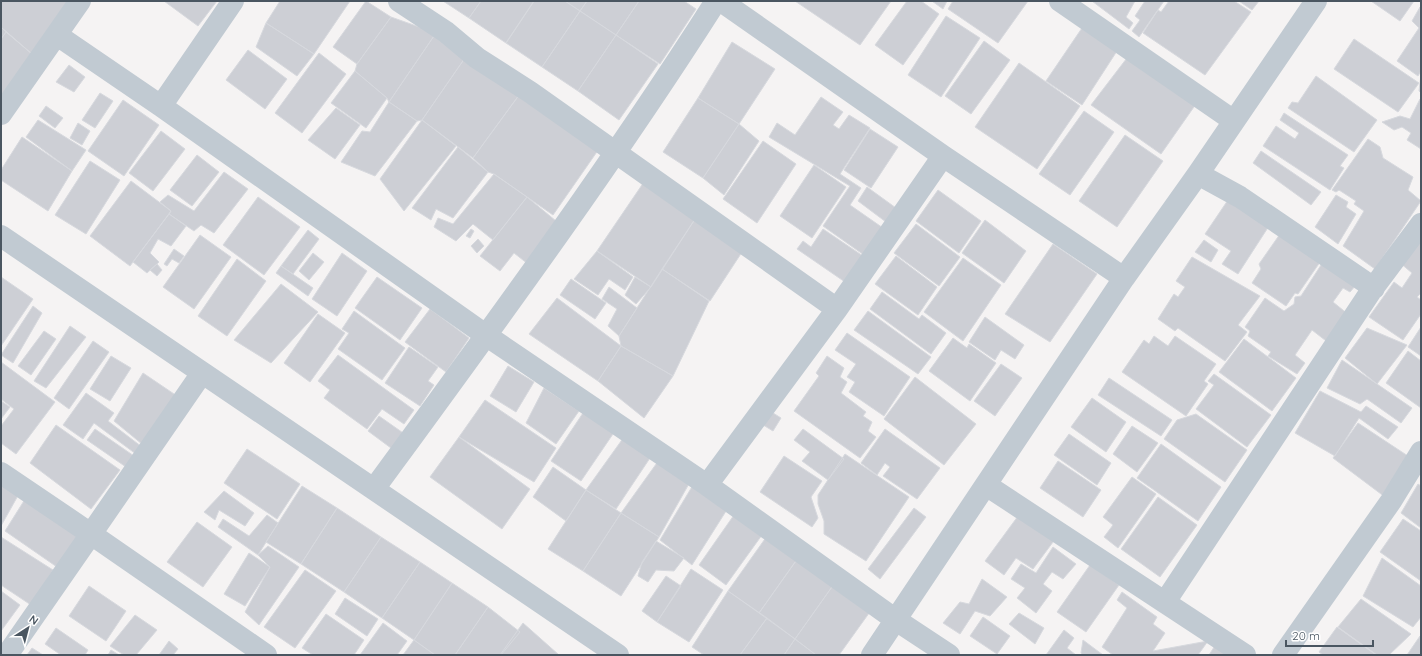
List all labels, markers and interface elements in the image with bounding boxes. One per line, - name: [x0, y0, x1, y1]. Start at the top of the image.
- north arrow: [8, 608, 48, 648]
- text: N: [26, 612, 41, 628]
- scale bar: [1286, 622, 1373, 648]
- text: 20 m: [1292, 628, 1320, 643]

